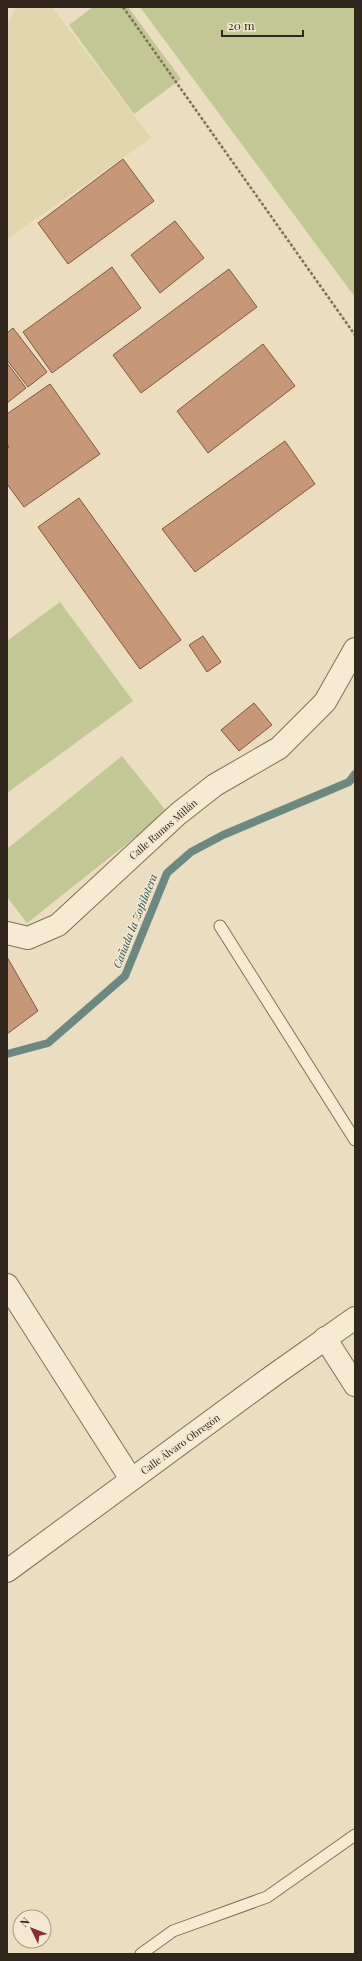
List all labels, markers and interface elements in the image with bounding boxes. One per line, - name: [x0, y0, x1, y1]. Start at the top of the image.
- scale bar: [222, 12, 303, 38]
- text: 20 m: [228, 17, 255, 33]
- street label: Calle Ramos Millán: [126, 795, 200, 863]
- water label: Cañada la Zopilotera: [109, 871, 160, 970]
- street label: Calle Álvaro Obregón: [138, 1410, 223, 1478]
- north arrow: [12, 1909, 52, 1949]
- text: N: [16, 1914, 33, 1930]

